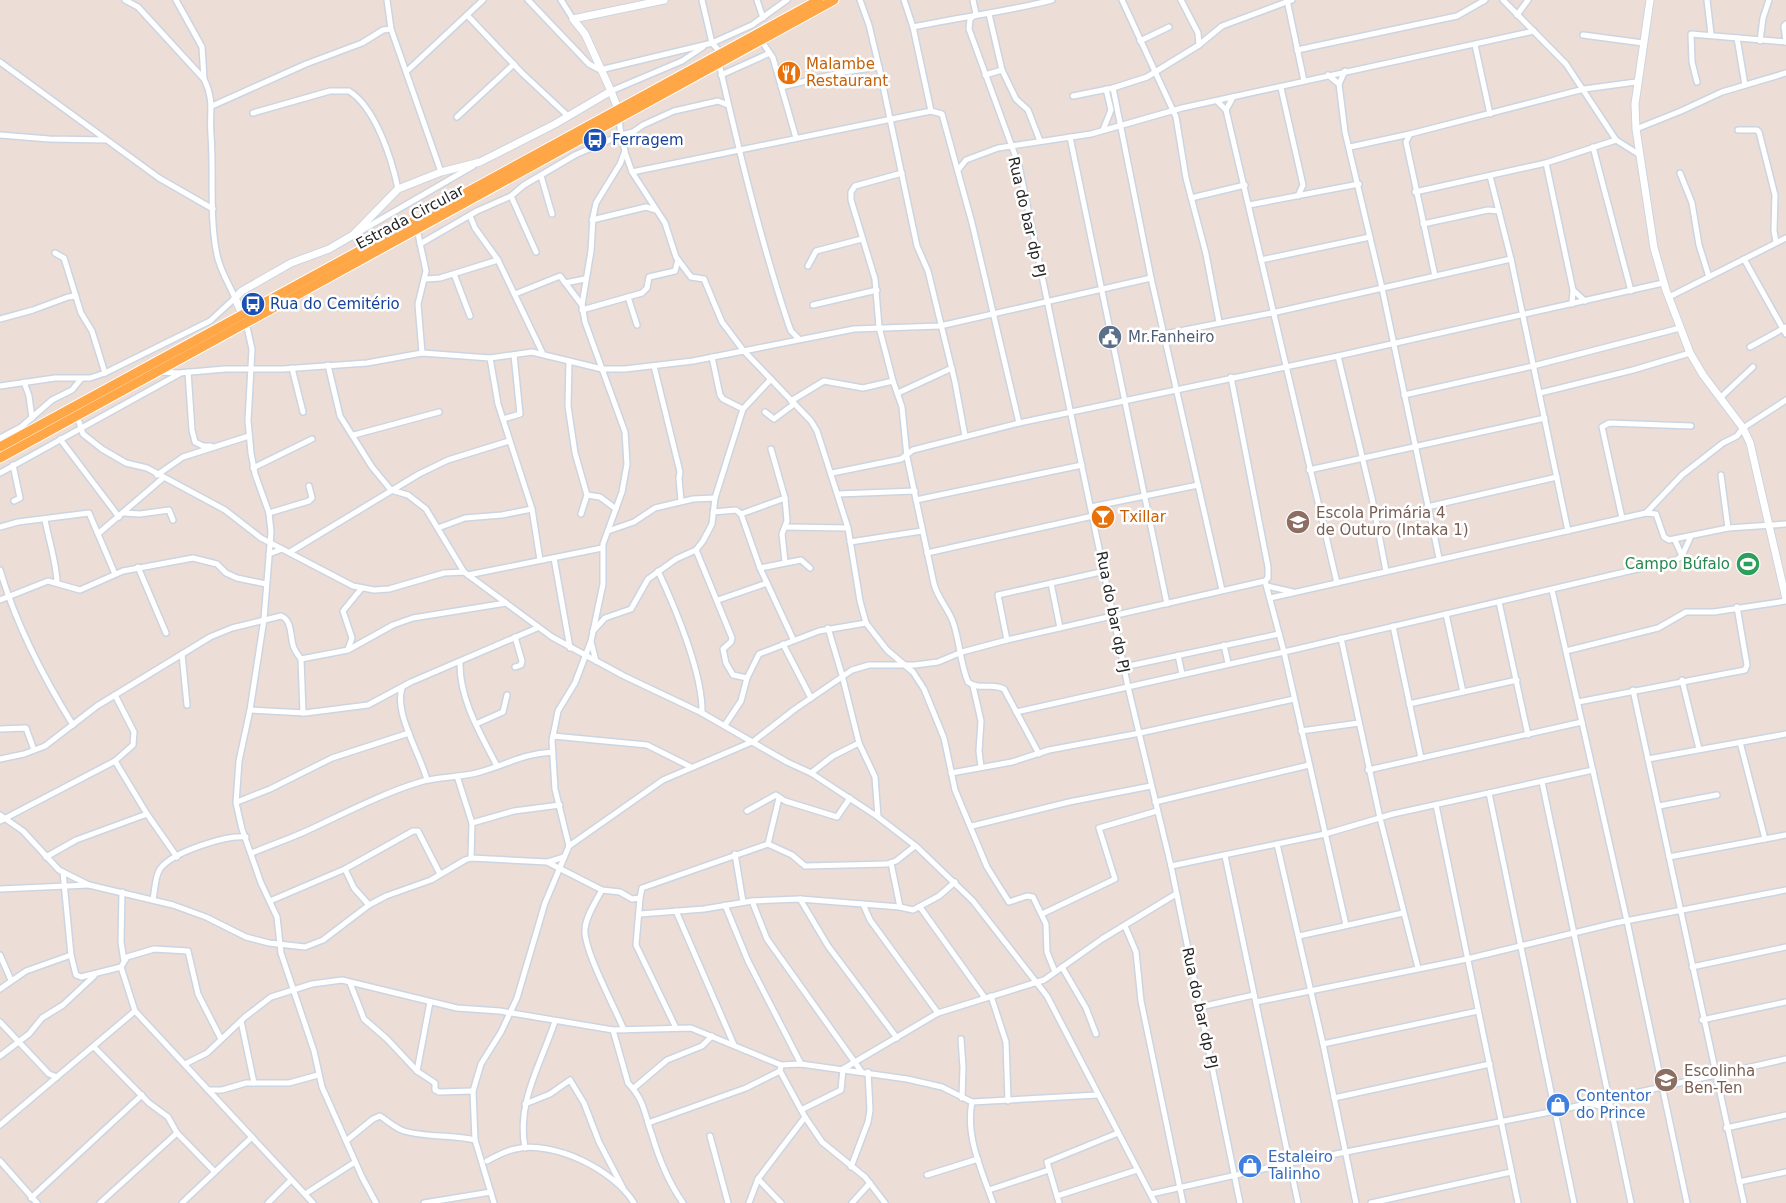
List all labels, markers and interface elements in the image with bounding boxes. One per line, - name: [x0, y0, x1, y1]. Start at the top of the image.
- place label: Malambe Restaurant: [806, 55, 888, 90]
- restaurant icon: Malambe Restaurant: [776, 60, 802, 86]
- bus stop icon: Ferragem: [582, 127, 608, 153]
- place label: Ferragem: [612, 131, 684, 149]
- street label: Rua do bar dp PJ: [1004, 155, 1050, 279]
- street label: Estrada Circular: [353, 181, 468, 253]
- bus stop icon: Rua do Cemitério: [240, 291, 266, 317]
- place label: Rua do Cemitério: [270, 295, 400, 313]
- public building icon: Mr.Fanheiro: [1097, 324, 1123, 350]
- place label: Mr.Fanheiro: [1128, 328, 1214, 346]
- bar icon: Txillar: [1090, 504, 1116, 530]
- place label: Escola Primária 4 de Outuro (Intaka 1): [1316, 504, 1469, 539]
- place label: Txillar: [1119, 508, 1167, 526]
- school or university icon: Escola Primária 4 de Outuro (Intaka 1): [1285, 509, 1311, 535]
- street label: Rua do bar dp PJ: [1092, 550, 1134, 674]
- sports icon: Campo Búfalo: [1735, 551, 1761, 577]
- place label: Campo Búfalo: [1625, 555, 1730, 573]
- street label: Rua do bar dp PJ: [1178, 946, 1222, 1070]
- place label: Escolinha Ben-Ten: [1684, 1062, 1755, 1097]
- school or university icon: Escolinha Ben-Ten: [1653, 1067, 1679, 1093]
- place label: Contentor do Prince: [1576, 1087, 1652, 1122]
- shop icon: Contentor do Prince: [1545, 1092, 1571, 1118]
- place label: Estaleiro Talinho: [1267, 1148, 1333, 1183]
- shop icon: Estaleiro Talinho: [1237, 1153, 1263, 1179]

